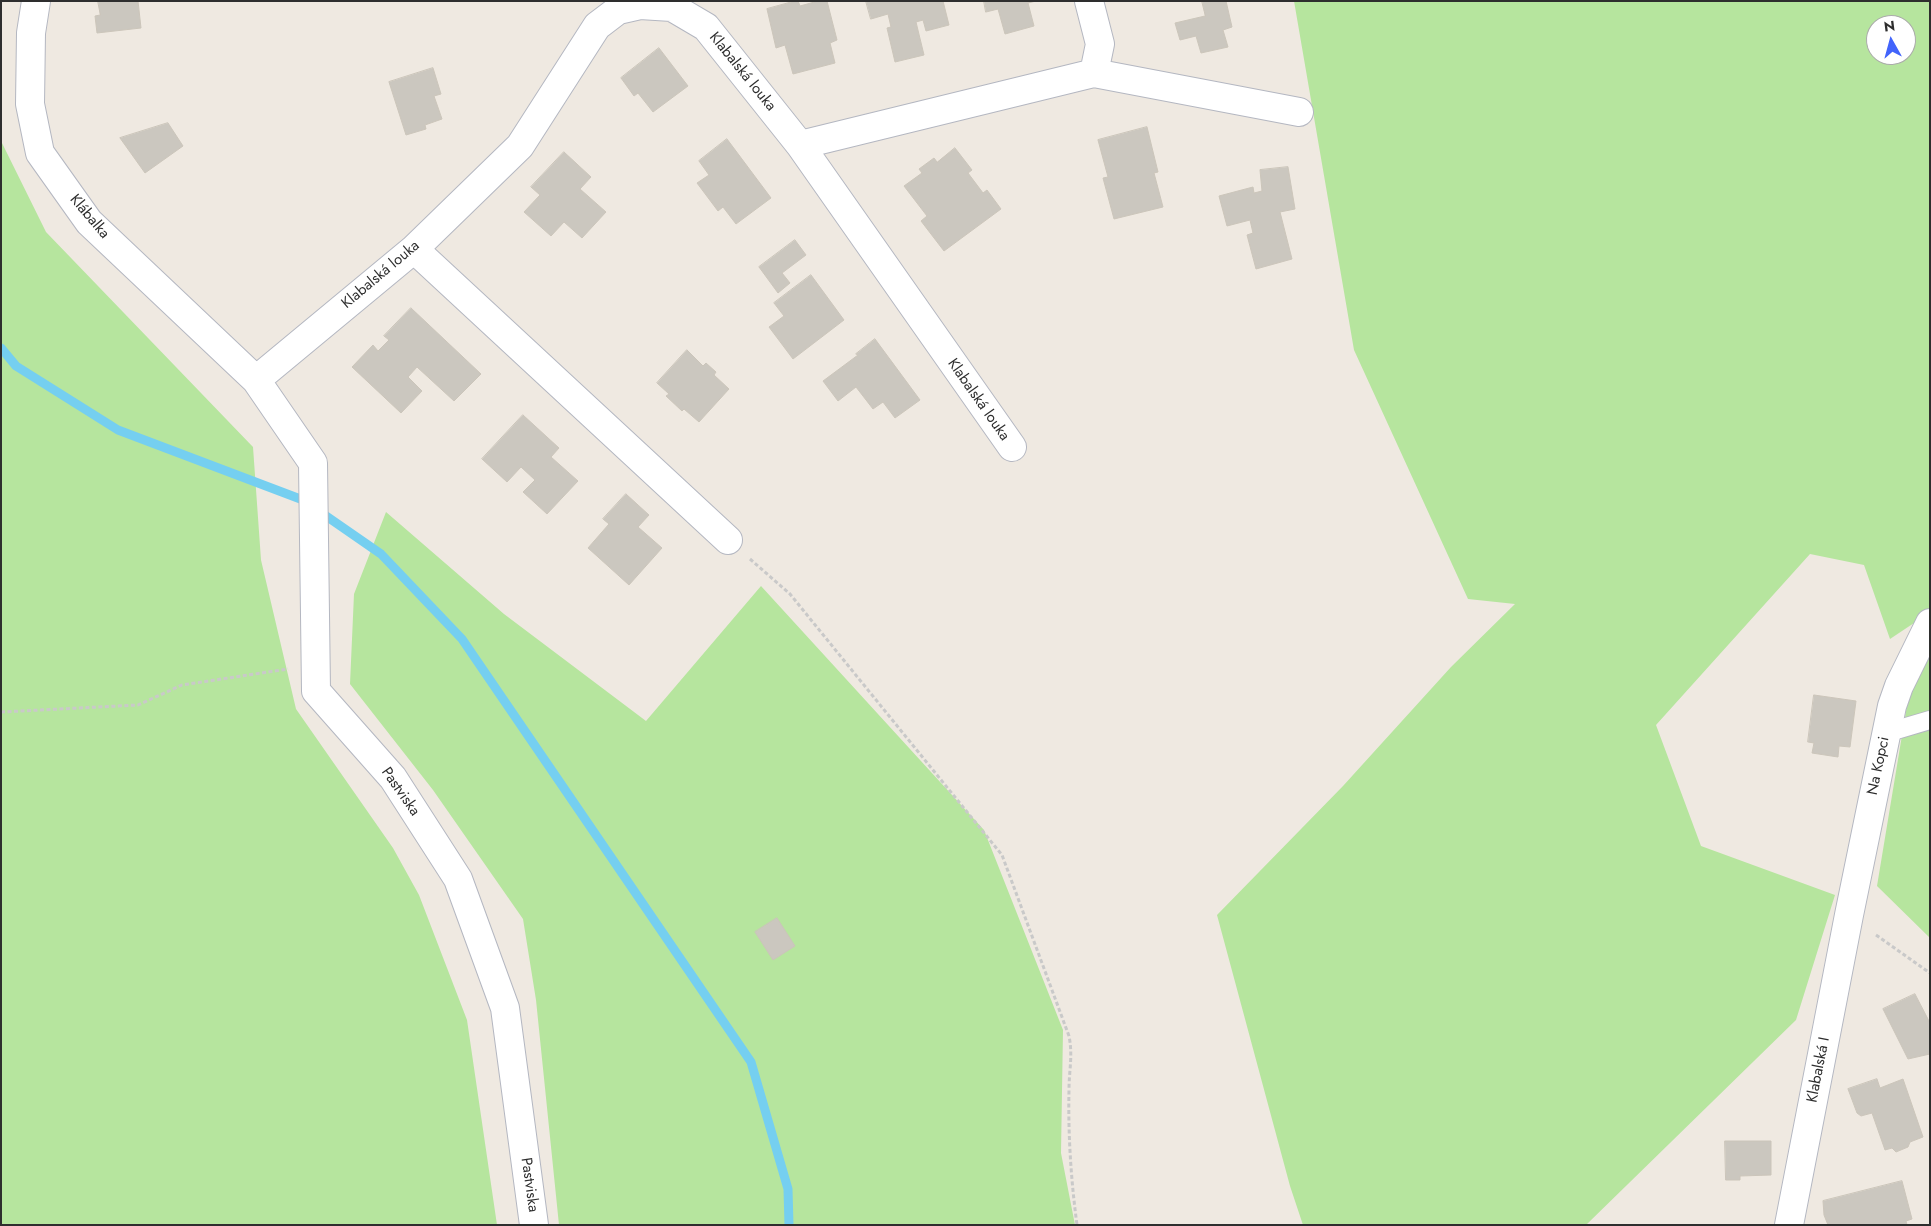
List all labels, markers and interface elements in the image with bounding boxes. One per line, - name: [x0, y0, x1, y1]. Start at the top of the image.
- north arrow: [1866, 15, 1916, 65]
- text: N: [1883, 16, 1896, 37]
- street label: Klabalská louka: [705, 29, 779, 115]
- street label: Klábalka: [65, 191, 113, 243]
- street label: Klabalská louka: [338, 237, 424, 313]
- street label: Klabalská louka: [943, 355, 1013, 445]
- street label: Na Kopci: [1864, 735, 1894, 797]
- street label: Pastviska: [377, 764, 423, 820]
- street label: Klabalská I: [1804, 1036, 1834, 1104]
- street label: Pastviska: [516, 1157, 542, 1213]

